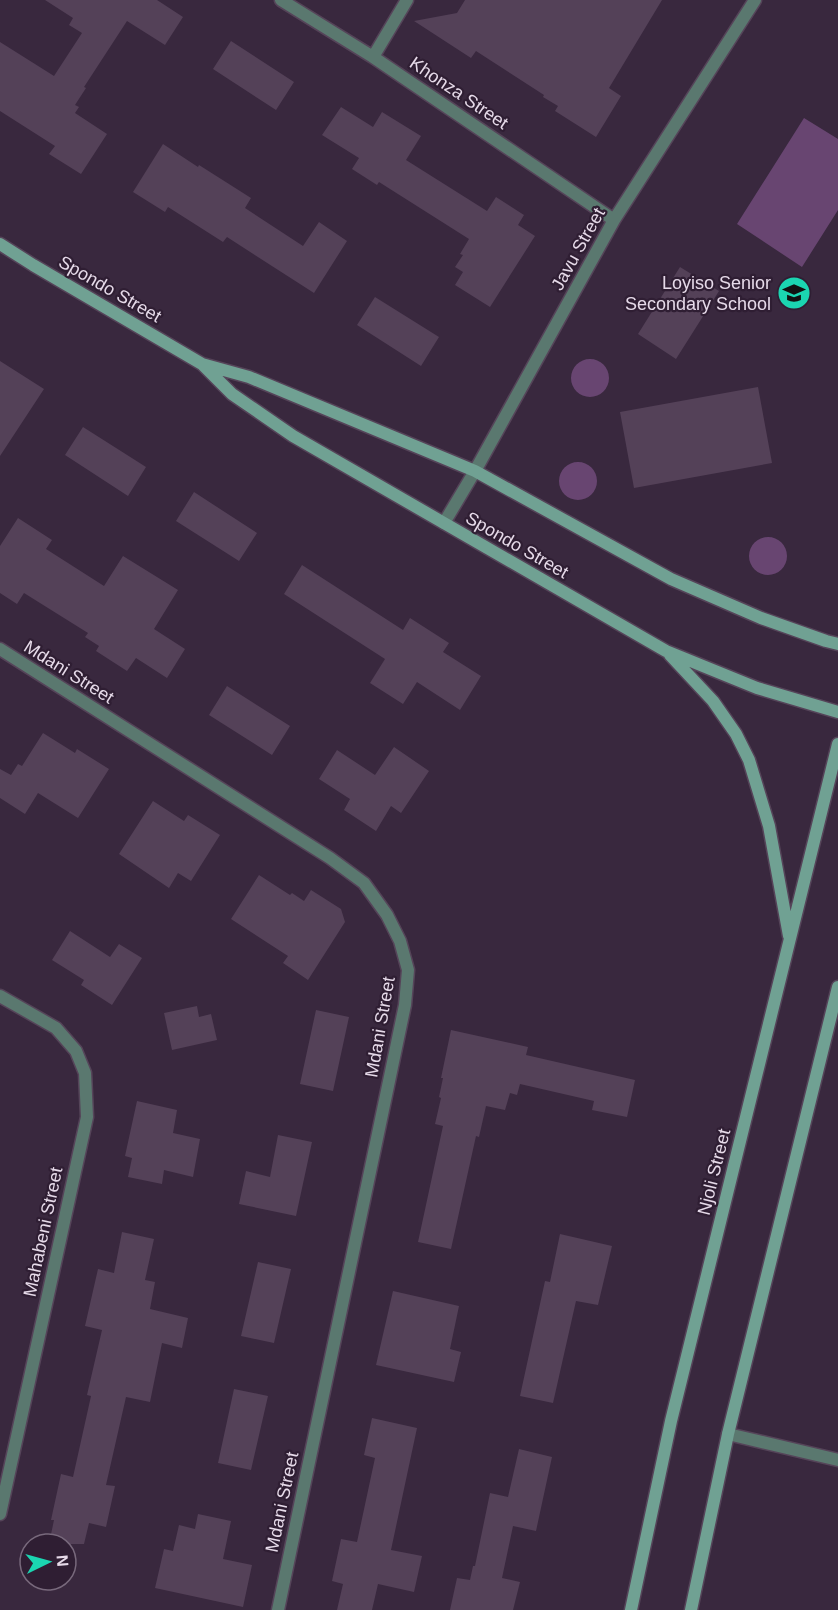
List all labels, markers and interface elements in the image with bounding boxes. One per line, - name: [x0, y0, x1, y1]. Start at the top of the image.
- street label: Khonza Street: [406, 53, 512, 133]
- street label: Javu Street: [547, 204, 609, 294]
- street label: Spondo Street: [55, 252, 165, 326]
- place label: Loyiso Senior Secondary School: [625, 273, 771, 314]
- school or university icon: Loyiso Senior Secondary School: [776, 275, 812, 311]
- street label: Spondo Street: [462, 508, 572, 582]
- street label: Mdani Street: [20, 636, 118, 708]
- street label: Mdani Street: [361, 975, 399, 1079]
- street label: Njoli Street: [694, 1127, 734, 1217]
- street label: Mahabeni Street: [19, 1165, 67, 1299]
- street label: Mdani Street: [262, 1450, 302, 1554]
- north arrow: [18, 1532, 78, 1592]
- text: N: [53, 1554, 71, 1567]

